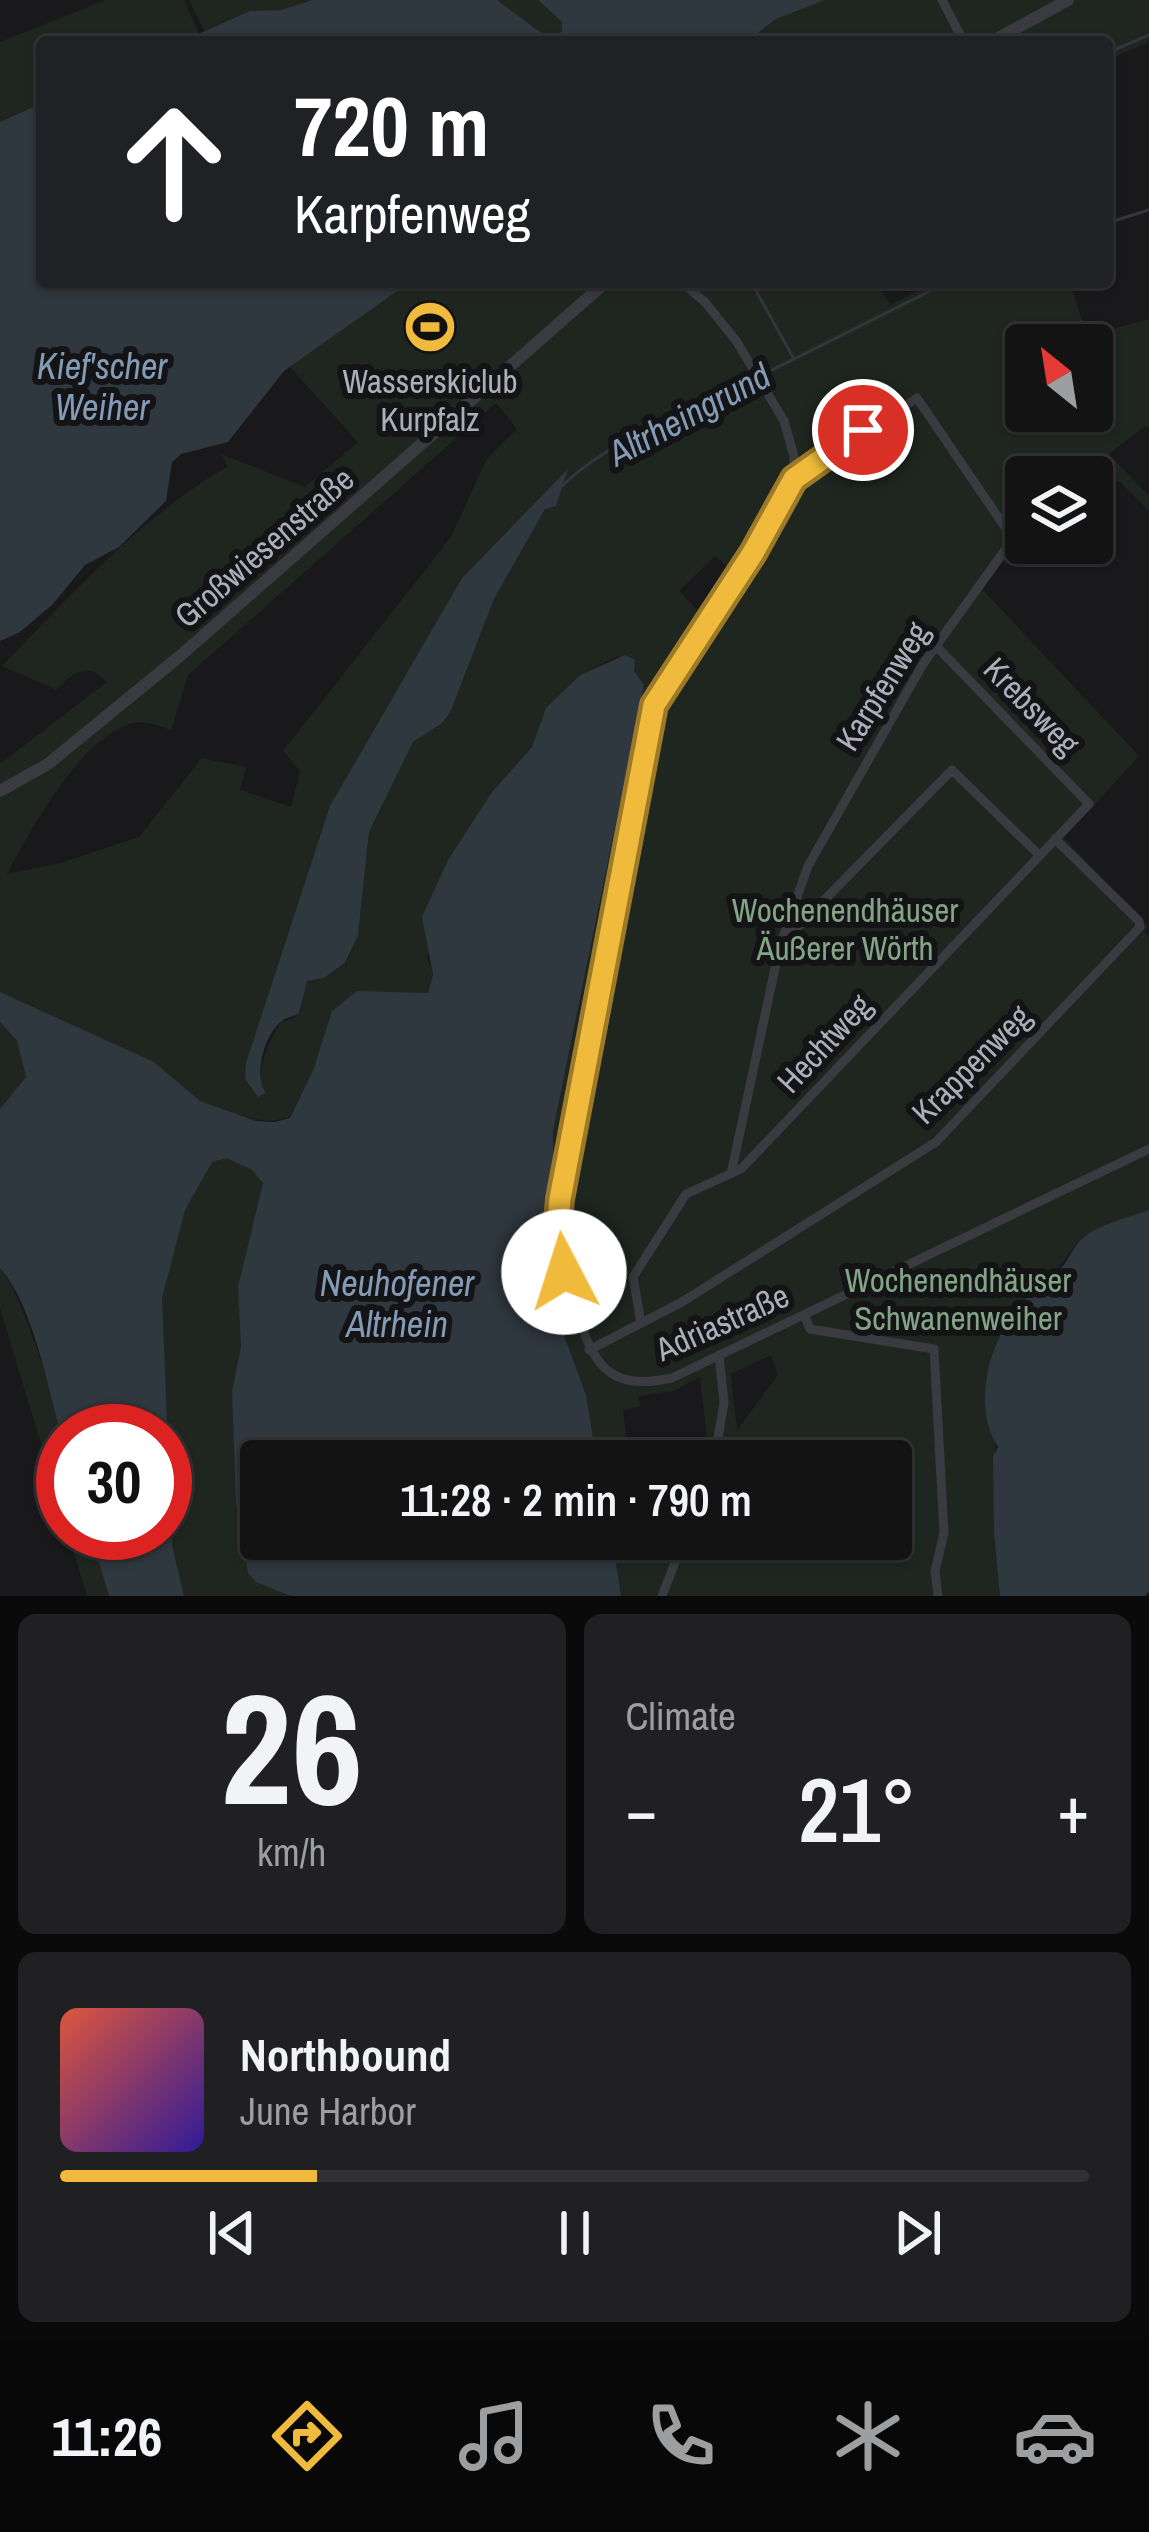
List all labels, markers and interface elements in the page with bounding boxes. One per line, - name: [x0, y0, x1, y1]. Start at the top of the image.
- text: 720 m: [294, 69, 489, 182]
- icon: ahead: [96, 84, 252, 240]
- text: Karpfenweg: [294, 177, 530, 250]
- sports icon: Wasserskiclub Kurpfalz: [402, 299, 458, 355]
- north arrow: [1005, 324, 1113, 432]
- map controls: [1005, 324, 1113, 564]
- water label: Kief'scher Weiher: [37, 342, 168, 431]
- water label: Altrheingrund: [598, 351, 779, 478]
- place label: Wasserskiclub Kurpfalz: [343, 359, 517, 441]
- pin: [812, 379, 914, 481]
- icon: arrive: [830, 397, 896, 463]
- button: layers: [1005, 456, 1113, 564]
- street label: Großwiesenstraße: [165, 457, 363, 637]
- street label: Karpfenweg: [825, 613, 939, 759]
- street label: Krebsweg: [974, 647, 1090, 765]
- park label: Wochenendhäuser Äußerer Wörth: [732, 888, 958, 970]
- street label: Hechtweg: [767, 984, 881, 1102]
- street label: Krappenweg: [902, 995, 1040, 1133]
- position arrow: [501, 1209, 627, 1335]
- park label: Wochenendhäuser Schwanenweiher: [845, 1258, 1071, 1340]
- water label: Neuhofener Altrhein: [320, 1259, 475, 1348]
- street label: Adriastraße: [648, 1273, 796, 1371]
- speed limit sign: 30: [36, 1404, 192, 1560]
- text: 11:28 · 2 min · 790 m: [400, 1469, 752, 1530]
- text: 26: [221, 1643, 363, 1853]
- text: Climate: [626, 1690, 736, 1742]
- text: 21°: [798, 1749, 916, 1870]
- text: −: [626, 1765, 657, 1854]
- text: +: [1057, 1765, 1089, 1854]
- text: km/h: [257, 1826, 326, 1878]
- text: Northbound: [240, 2024, 451, 2085]
- text: June Harbor: [240, 2085, 416, 2137]
- icon: previous: [199, 2200, 265, 2266]
- icon: pause: [542, 2200, 608, 2266]
- icon: next: [885, 2200, 951, 2266]
- icon: directions: [265, 2394, 349, 2478]
- icon: music: [452, 2394, 536, 2478]
- icon: phone: [639, 2394, 723, 2478]
- icon: climate: [826, 2394, 910, 2478]
- icon: car: [1013, 2394, 1097, 2478]
- text: 11:26: [52, 2400, 162, 2473]

